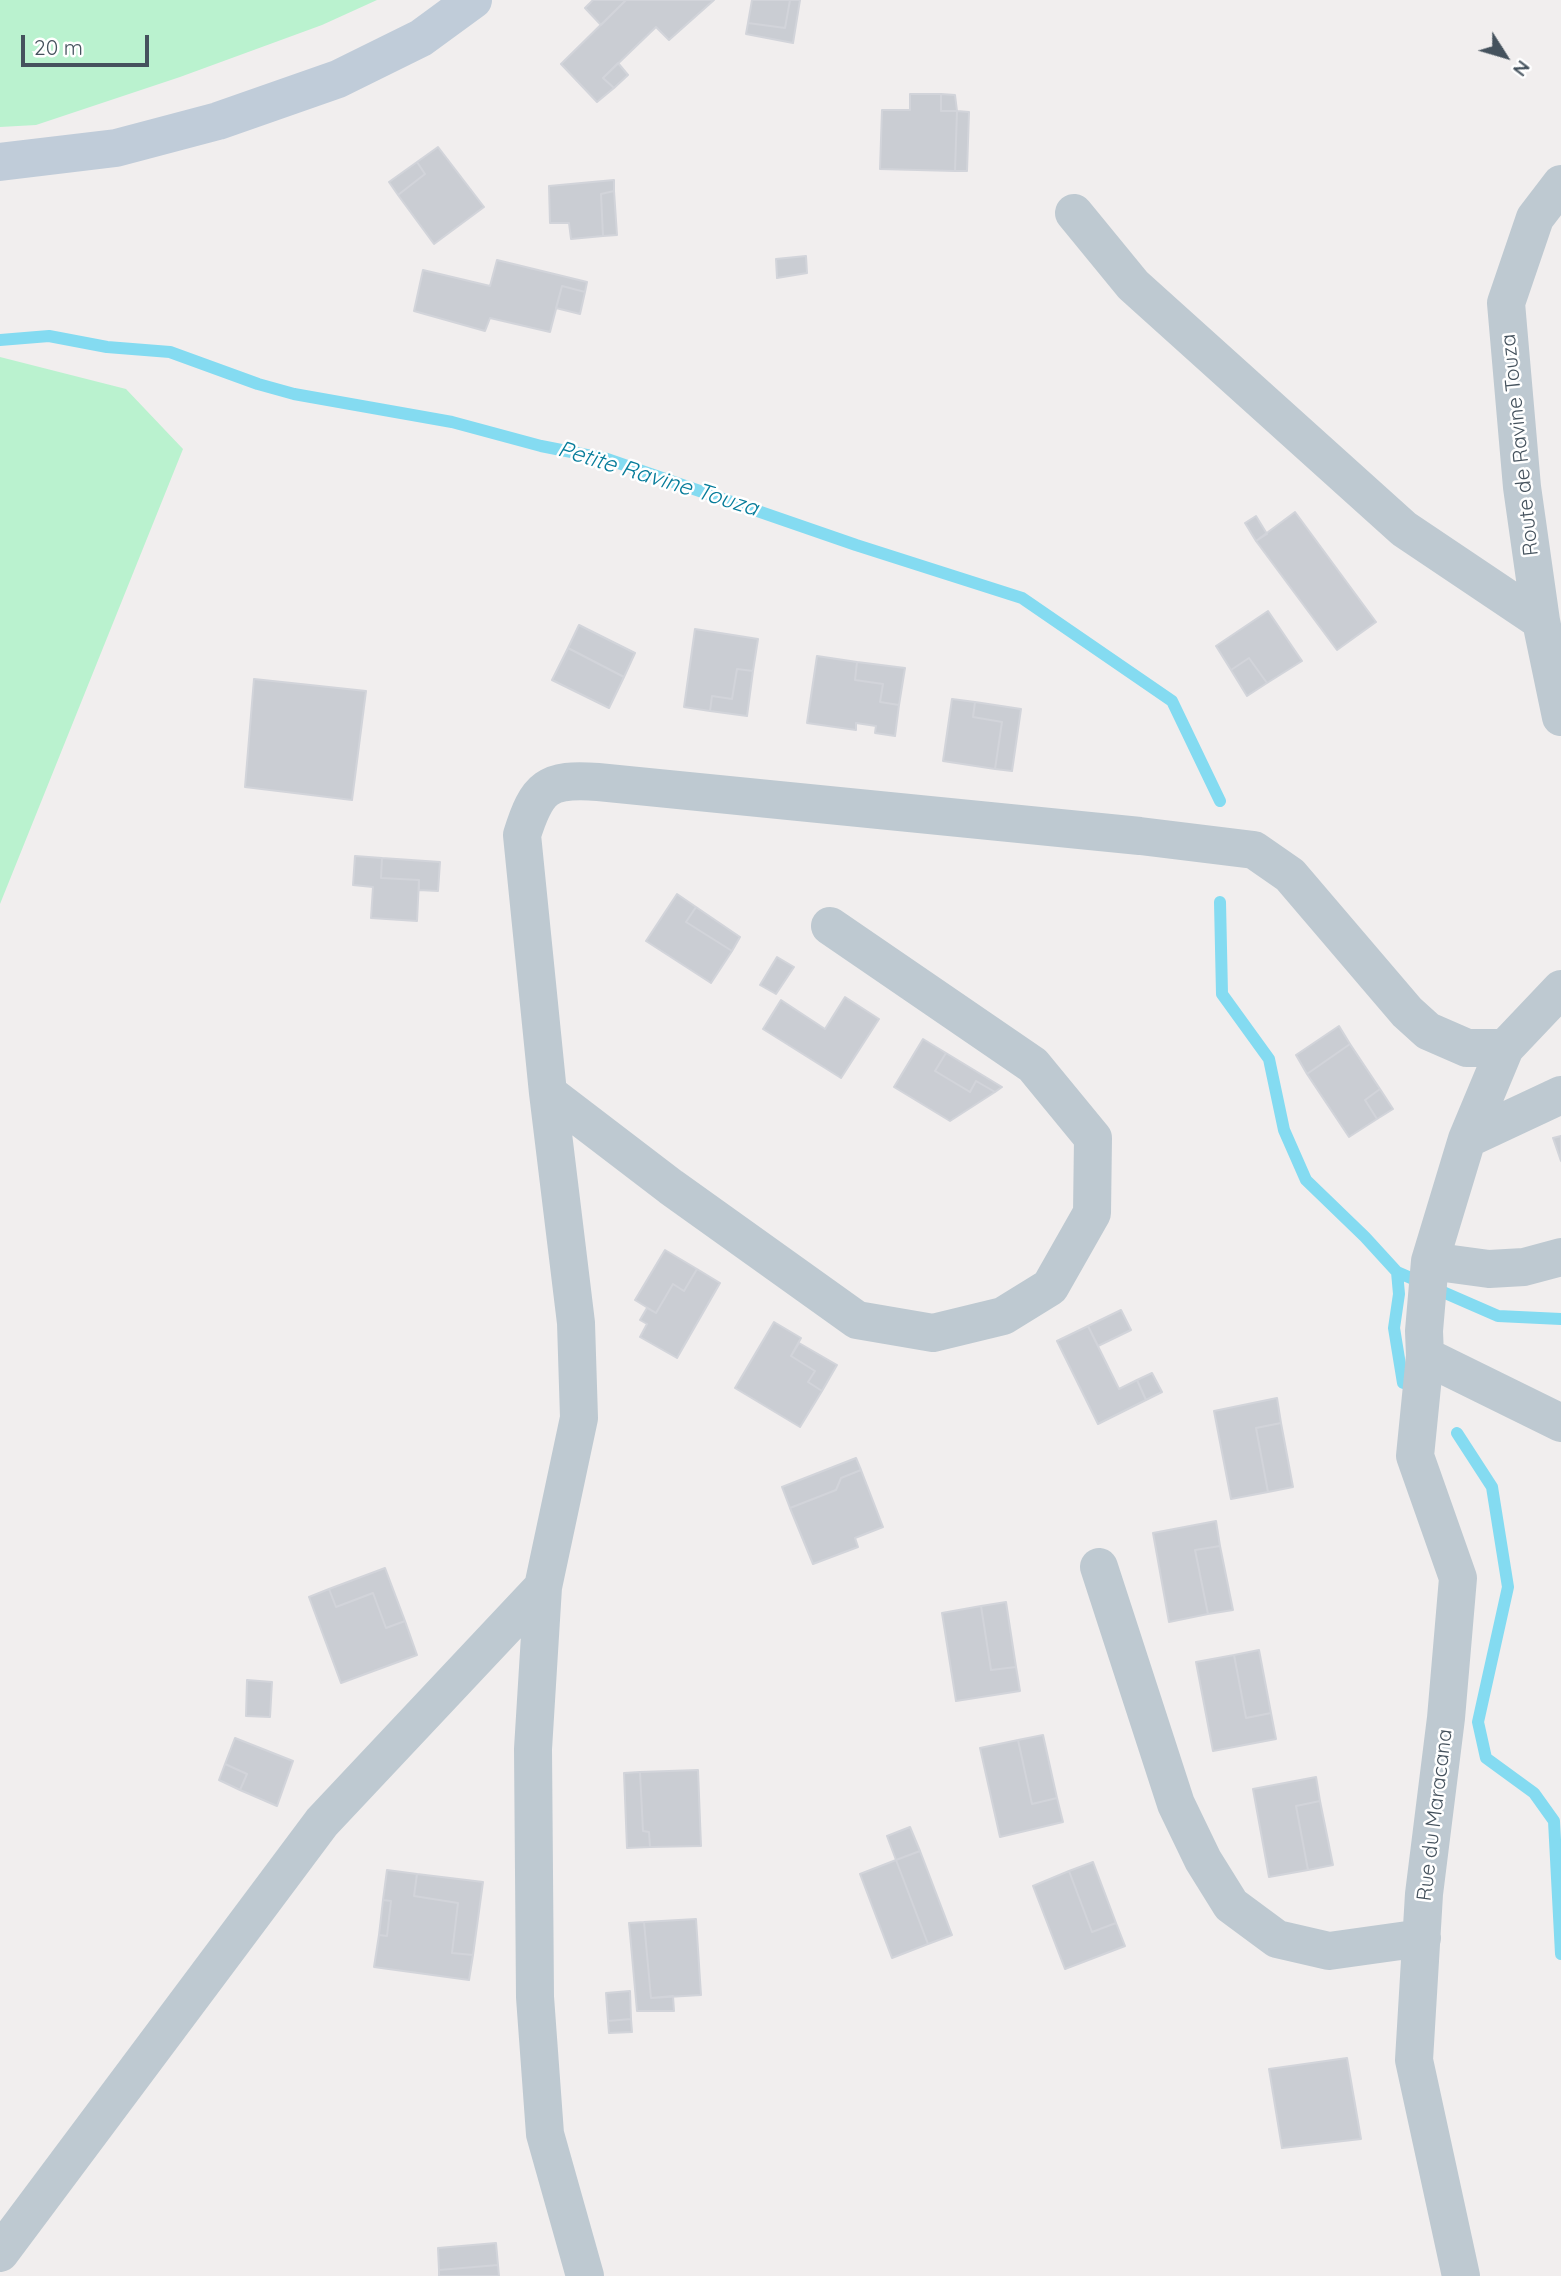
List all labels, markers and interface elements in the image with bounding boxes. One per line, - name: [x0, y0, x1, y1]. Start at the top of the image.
- scale bar: [24, 21, 152, 65]
- north arrow: [1470, 21, 1540, 91]
- text: 20 m: [34, 34, 83, 60]
- text: N: [1508, 56, 1536, 81]
- street label: Route de Ravine Touza: [1496, 333, 1544, 557]
- water label: Petite Ravine Touza: [554, 435, 762, 523]
- street label: Rue du Maracana: [1412, 1727, 1458, 1903]

